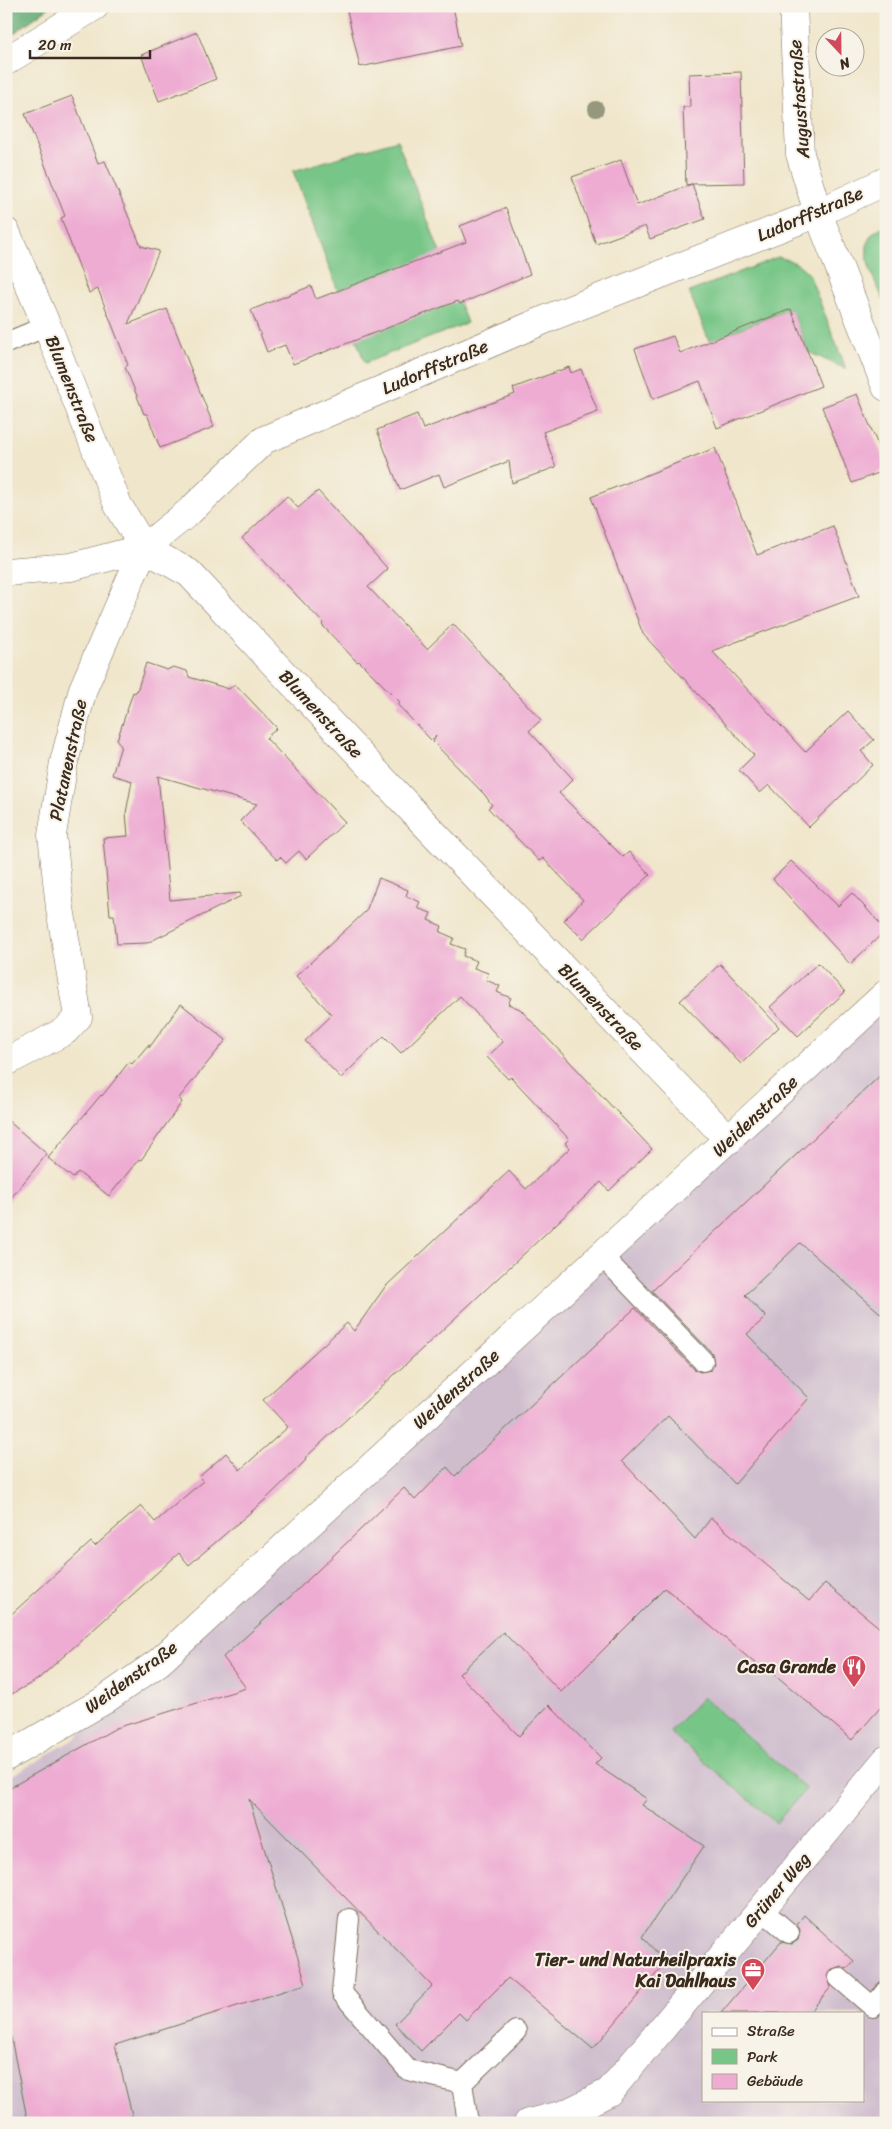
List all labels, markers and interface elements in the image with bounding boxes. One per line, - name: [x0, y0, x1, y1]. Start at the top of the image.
- scale bar: [30, 28, 150, 60]
- north arrow: [814, 28, 864, 78]
- text: 20 m: [38, 32, 72, 58]
- street label: Augustastraße: [779, 39, 819, 160]
- text: N: [835, 50, 855, 77]
- street label: Ludorffstraße: [752, 177, 868, 251]
- street label: Ludorffstraße: [377, 330, 493, 404]
- street label: Blumenstraße: [36, 331, 108, 447]
- street label: Blumenstraße: [271, 662, 371, 766]
- street label: Platanenstraße: [39, 696, 97, 824]
- street label: Blumenstraße: [550, 955, 652, 1059]
- street label: Weidenstraße: [704, 1067, 806, 1165]
- street label: Weidenstraße: [405, 1341, 507, 1437]
- street label: Weidenstraße: [77, 1632, 185, 1722]
- place label: Casa Grande: [737, 1651, 837, 1683]
- restaurant icon: Casa Grande: [841, 1654, 867, 1688]
- street label: Grüner Weg: [735, 1845, 819, 1935]
- place label: Tier- und Naturheilpraxis Kai Dahlhaus: [535, 1944, 737, 1997]
- office icon: Tier- und Naturheilpraxis Kai Dahlhaus: [740, 1957, 766, 1991]
- legend: [702, 2012, 864, 2102]
- text: Straße: [747, 2018, 795, 2044]
- text: Park: [747, 2044, 778, 2070]
- text: Gebäude: [747, 2068, 803, 2094]

